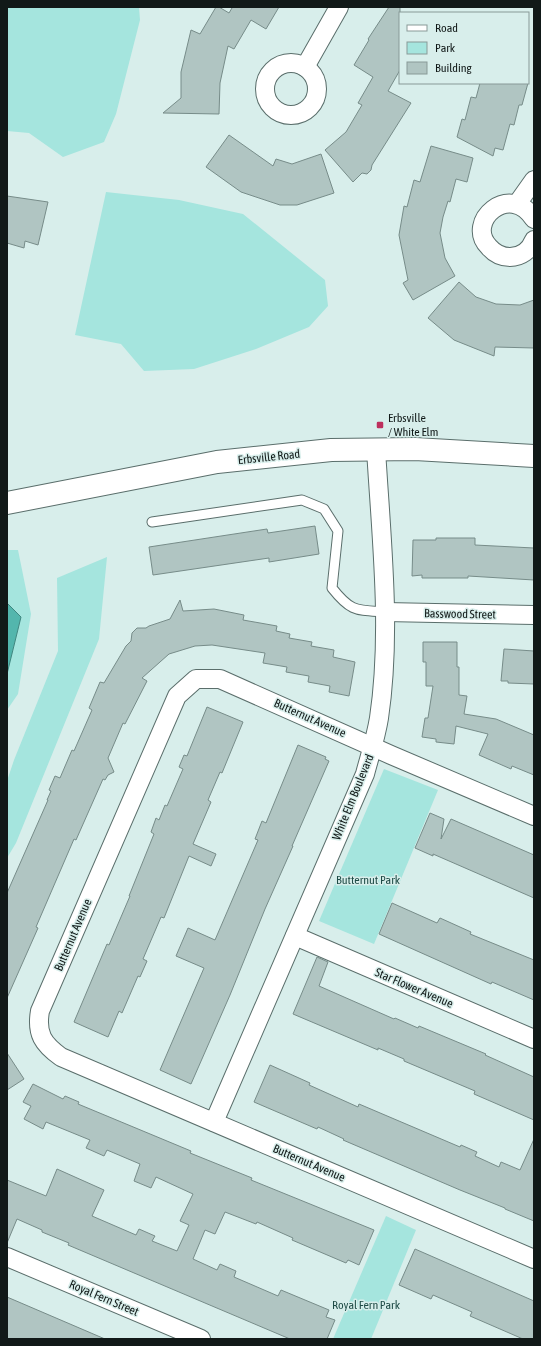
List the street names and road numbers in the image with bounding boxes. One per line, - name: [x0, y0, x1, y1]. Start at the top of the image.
- street label: Erbsville Road: [237, 447, 301, 467]
- street label: Basswood Street: [424, 606, 497, 622]
- street label: Butternut Avenue: [272, 696, 348, 740]
- street label: White Elm Boulevard: [329, 752, 377, 842]
- street label: Butternut Avenue: [51, 897, 95, 973]
- street label: Star Flower Avenue: [373, 965, 455, 1011]
- street label: Butternut Avenue: [271, 1141, 347, 1185]
- street label: Royal Fern Street: [67, 1277, 141, 1319]

